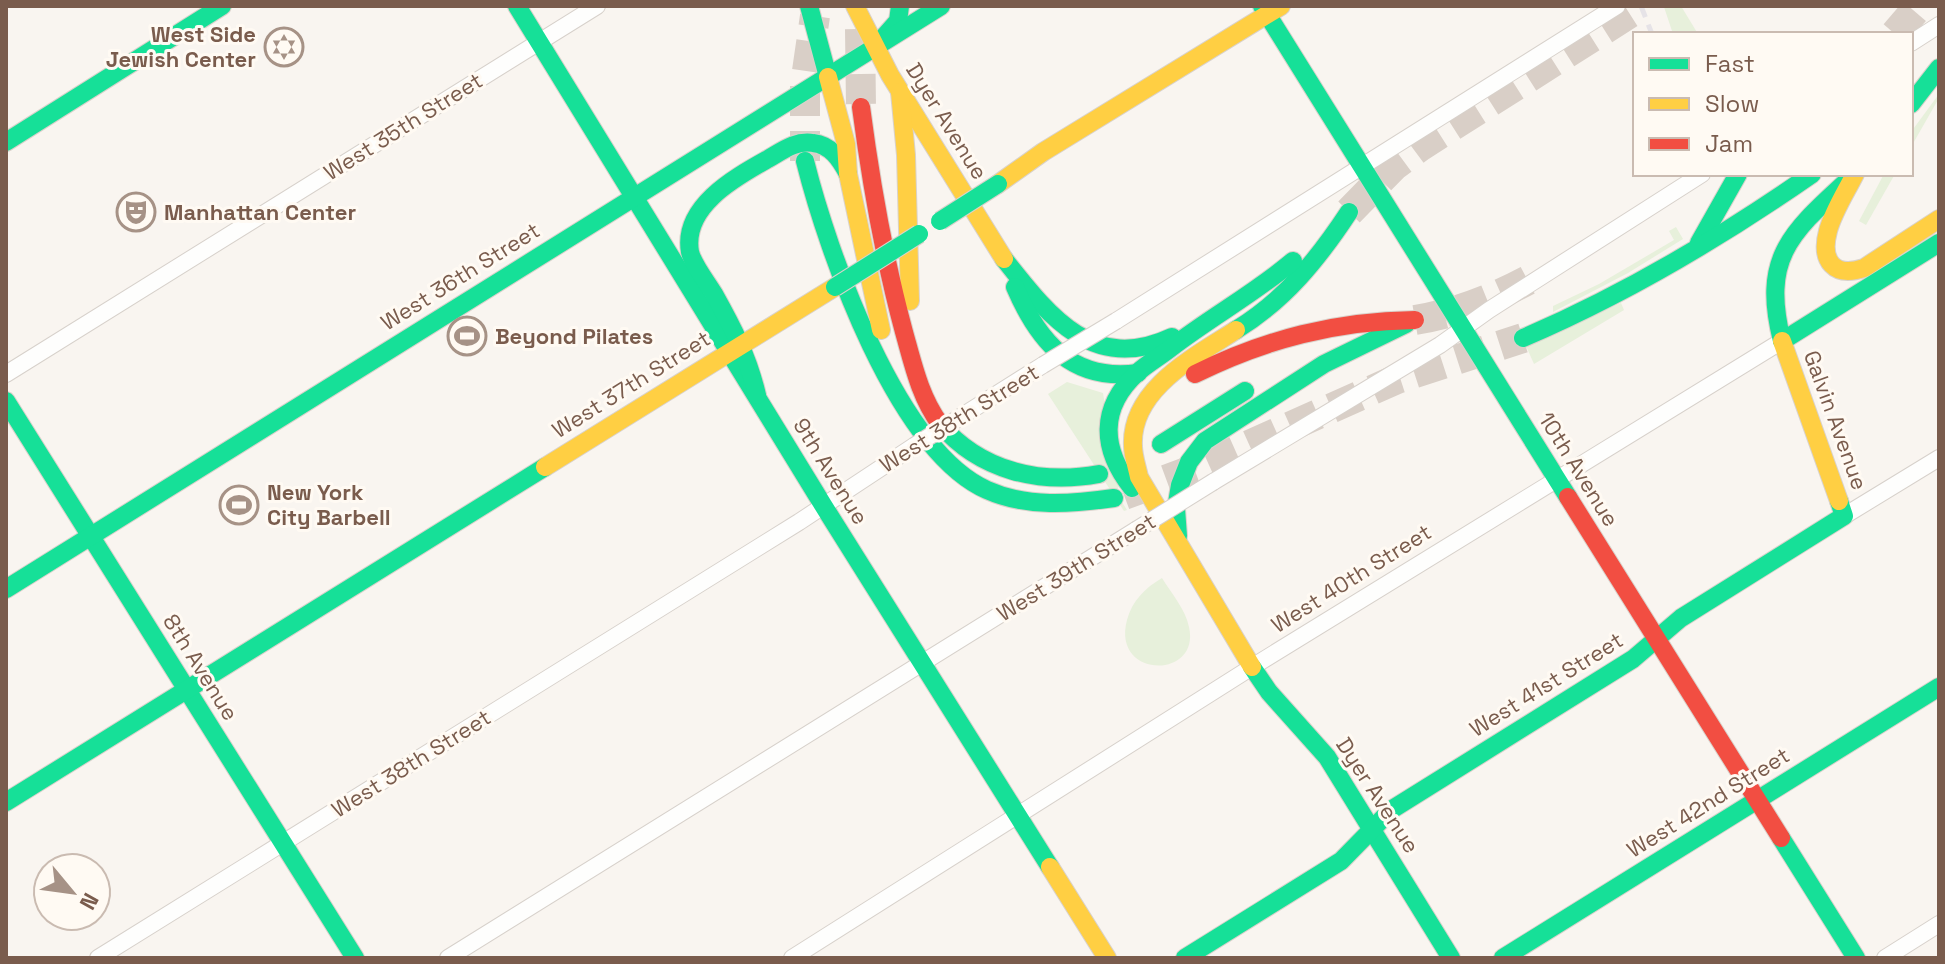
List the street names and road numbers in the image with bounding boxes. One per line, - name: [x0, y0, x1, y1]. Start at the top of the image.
- street label: Dyer Avenue: [900, 57, 994, 185]
- street label: West 35th Street: [318, 66, 488, 186]
- street label: West 36th Street: [375, 216, 545, 336]
- street label: West 37th Street: [547, 324, 715, 444]
- street label: Galvin Avenue: [1798, 346, 1874, 494]
- street label: West 38th Street: [874, 358, 1044, 478]
- street label: 10th Avenue: [1533, 406, 1625, 532]
- street label: 9th Avenue: [787, 413, 875, 529]
- street label: West 39th Street: [991, 507, 1161, 627]
- street label: West 40th Street: [1266, 518, 1436, 638]
- street label: 8th Avenue: [157, 609, 245, 725]
- street label: West 41st Street: [1464, 626, 1628, 742]
- street label: West 38th Street: [326, 703, 496, 823]
- street label: Dyer Avenue: [1330, 732, 1426, 858]
- street label: West 42nd Street: [1621, 741, 1795, 863]

